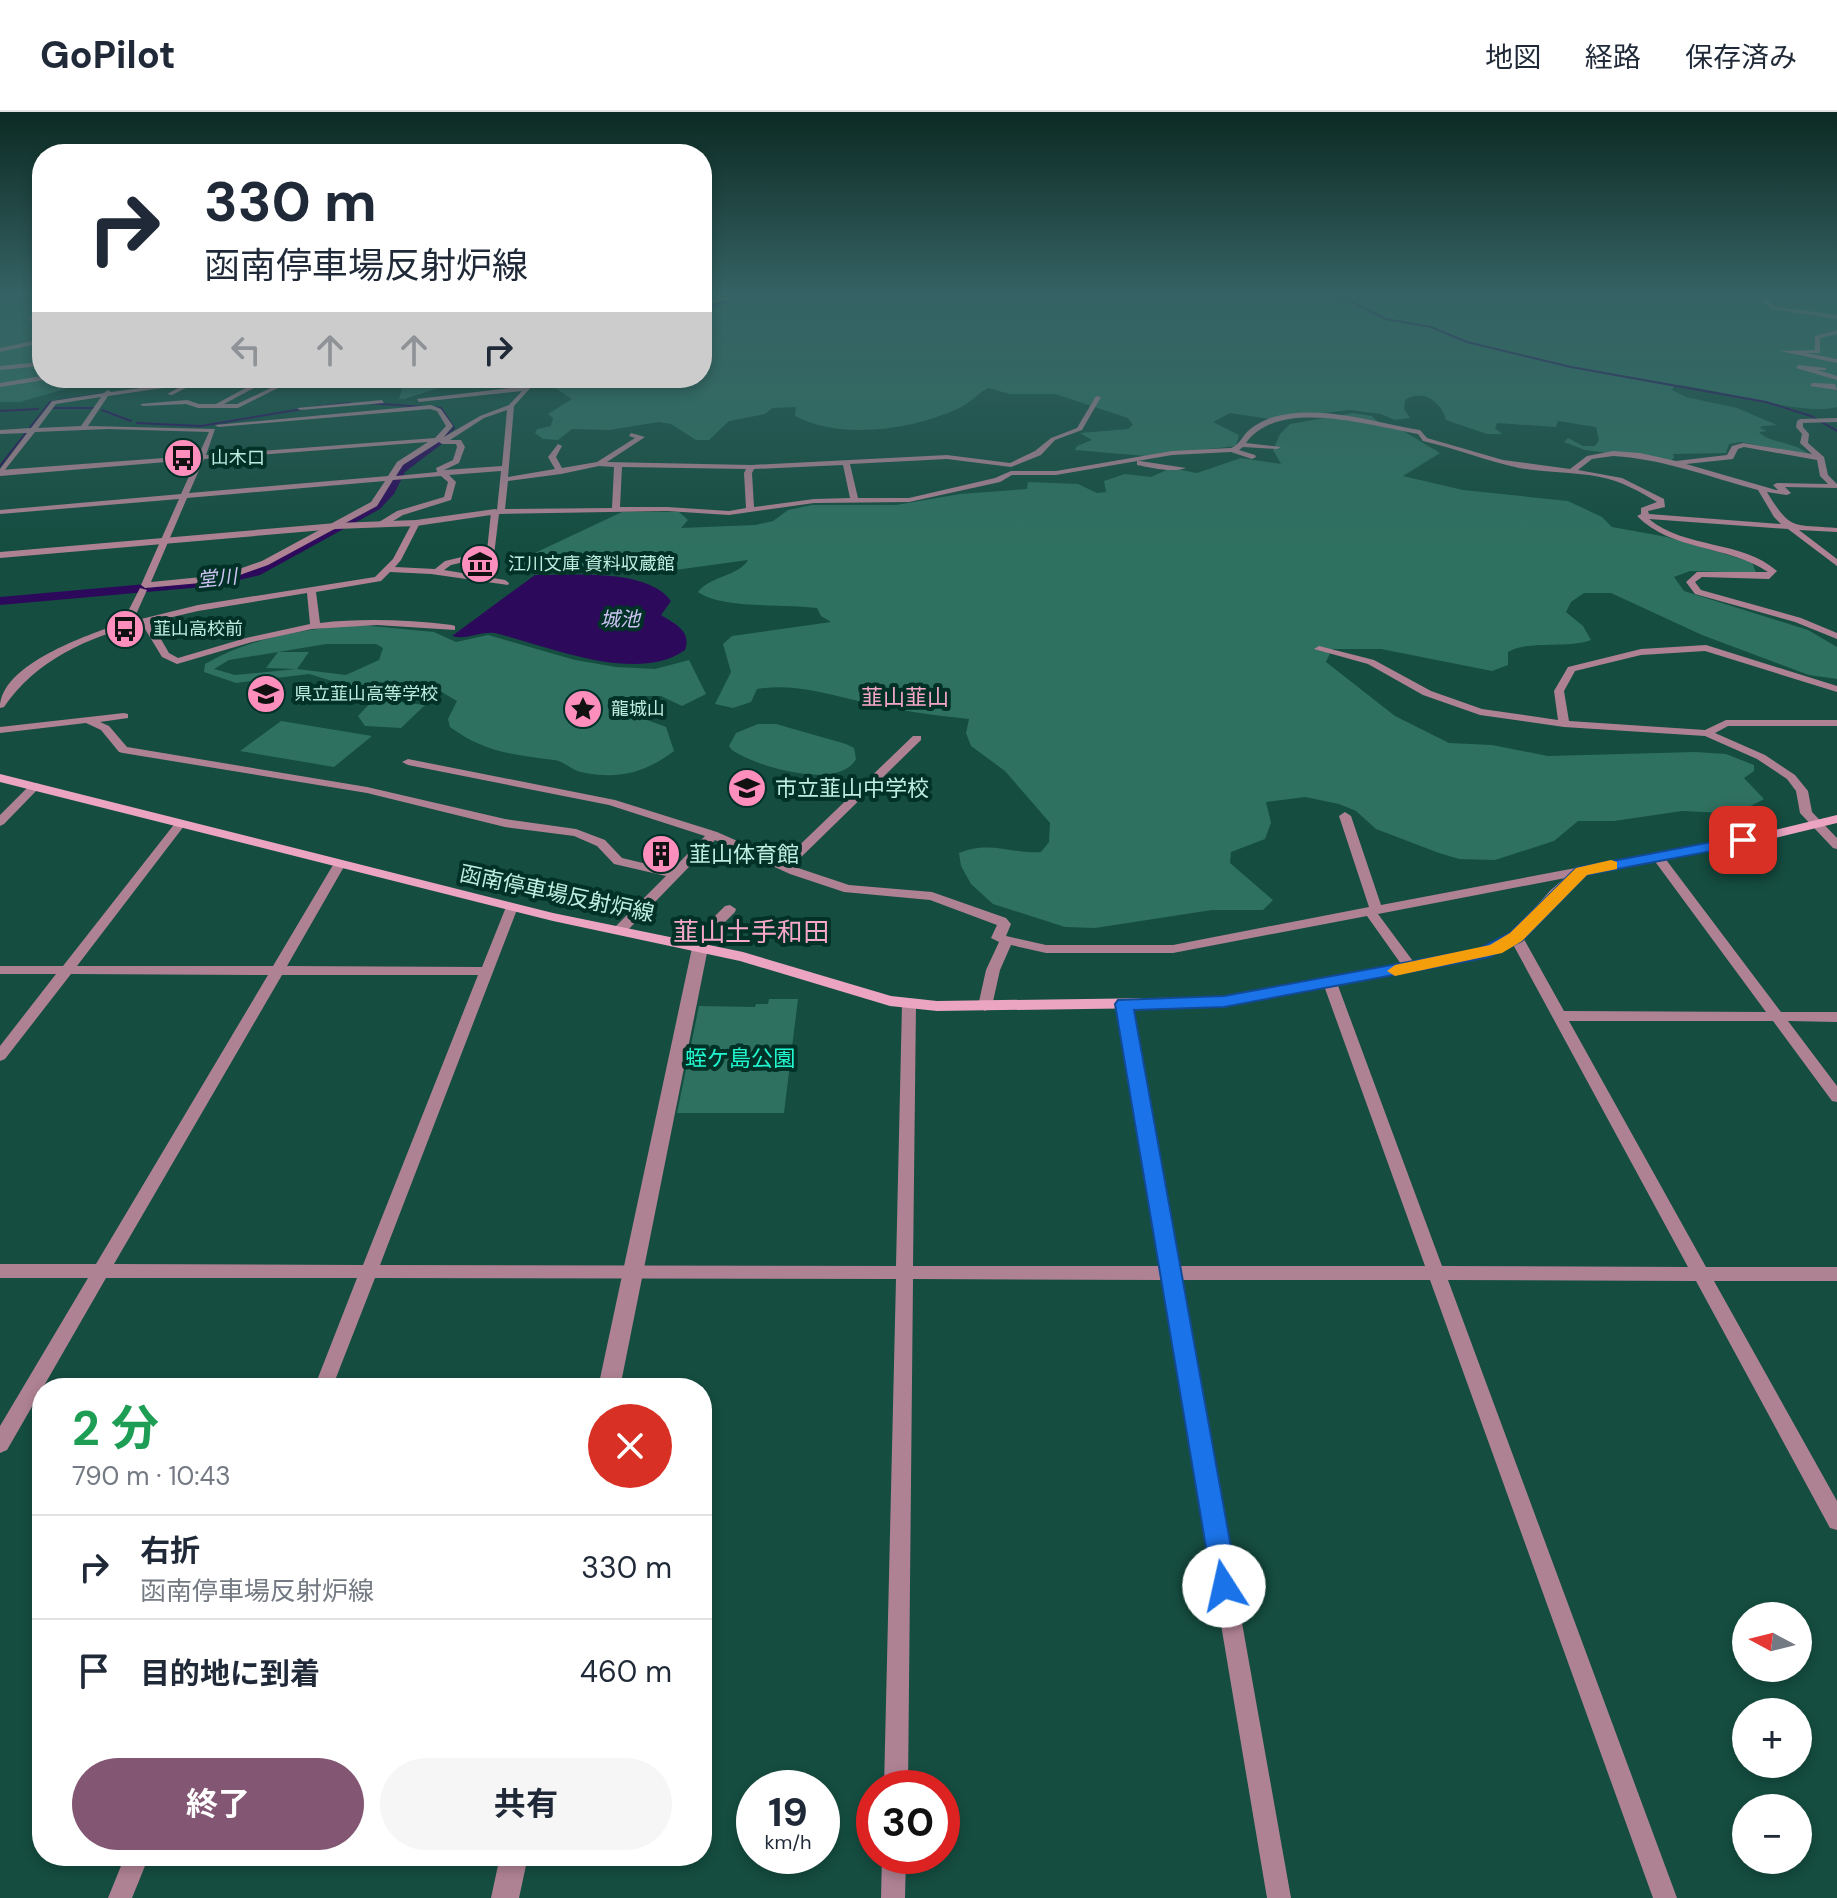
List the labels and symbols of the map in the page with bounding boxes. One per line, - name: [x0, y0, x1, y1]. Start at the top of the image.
- bus stop icon: 山木口: [162, 437, 204, 479]
- place label: 山木口: [211, 446, 265, 470]
- museum icon: 江川文庫 資料収蔵館: [459, 543, 501, 585]
- place label: 江川文庫 資料収蔵館: [508, 552, 675, 576]
- water label: 堂川: [196, 563, 240, 593]
- water label: 城池: [600, 606, 642, 632]
- bus stop icon: 韮山高校前: [104, 608, 146, 650]
- place label: 韮山高校前: [153, 617, 243, 641]
- school or university icon: 県立韮山高等学校: [245, 673, 287, 715]
- place label: 県立韮山高等学校: [294, 682, 438, 706]
- district label: 韮山韮山: [861, 683, 949, 712]
- place icon: 龍城山: [562, 688, 604, 730]
- place label: 龍城山: [611, 697, 665, 721]
- school or university icon: 市立韮山中学校: [726, 767, 768, 809]
- place label: 市立韮山中学校: [775, 774, 929, 803]
- pin: [1709, 806, 1777, 874]
- building icon: 韮山体育館: [640, 833, 682, 875]
- place label: 韮山体育館: [689, 840, 799, 869]
- street label: 函南停車場反射炉線: [457, 859, 657, 928]
- district label: 韮山土手和田: [673, 915, 829, 949]
- park label: 蛭ケ島公園: [685, 1044, 795, 1073]
- position arrow: [1182, 1544, 1266, 1628]
- north arrow: [1732, 1602, 1812, 1682]
- speed limit sign: 30: [856, 1770, 960, 1874]

